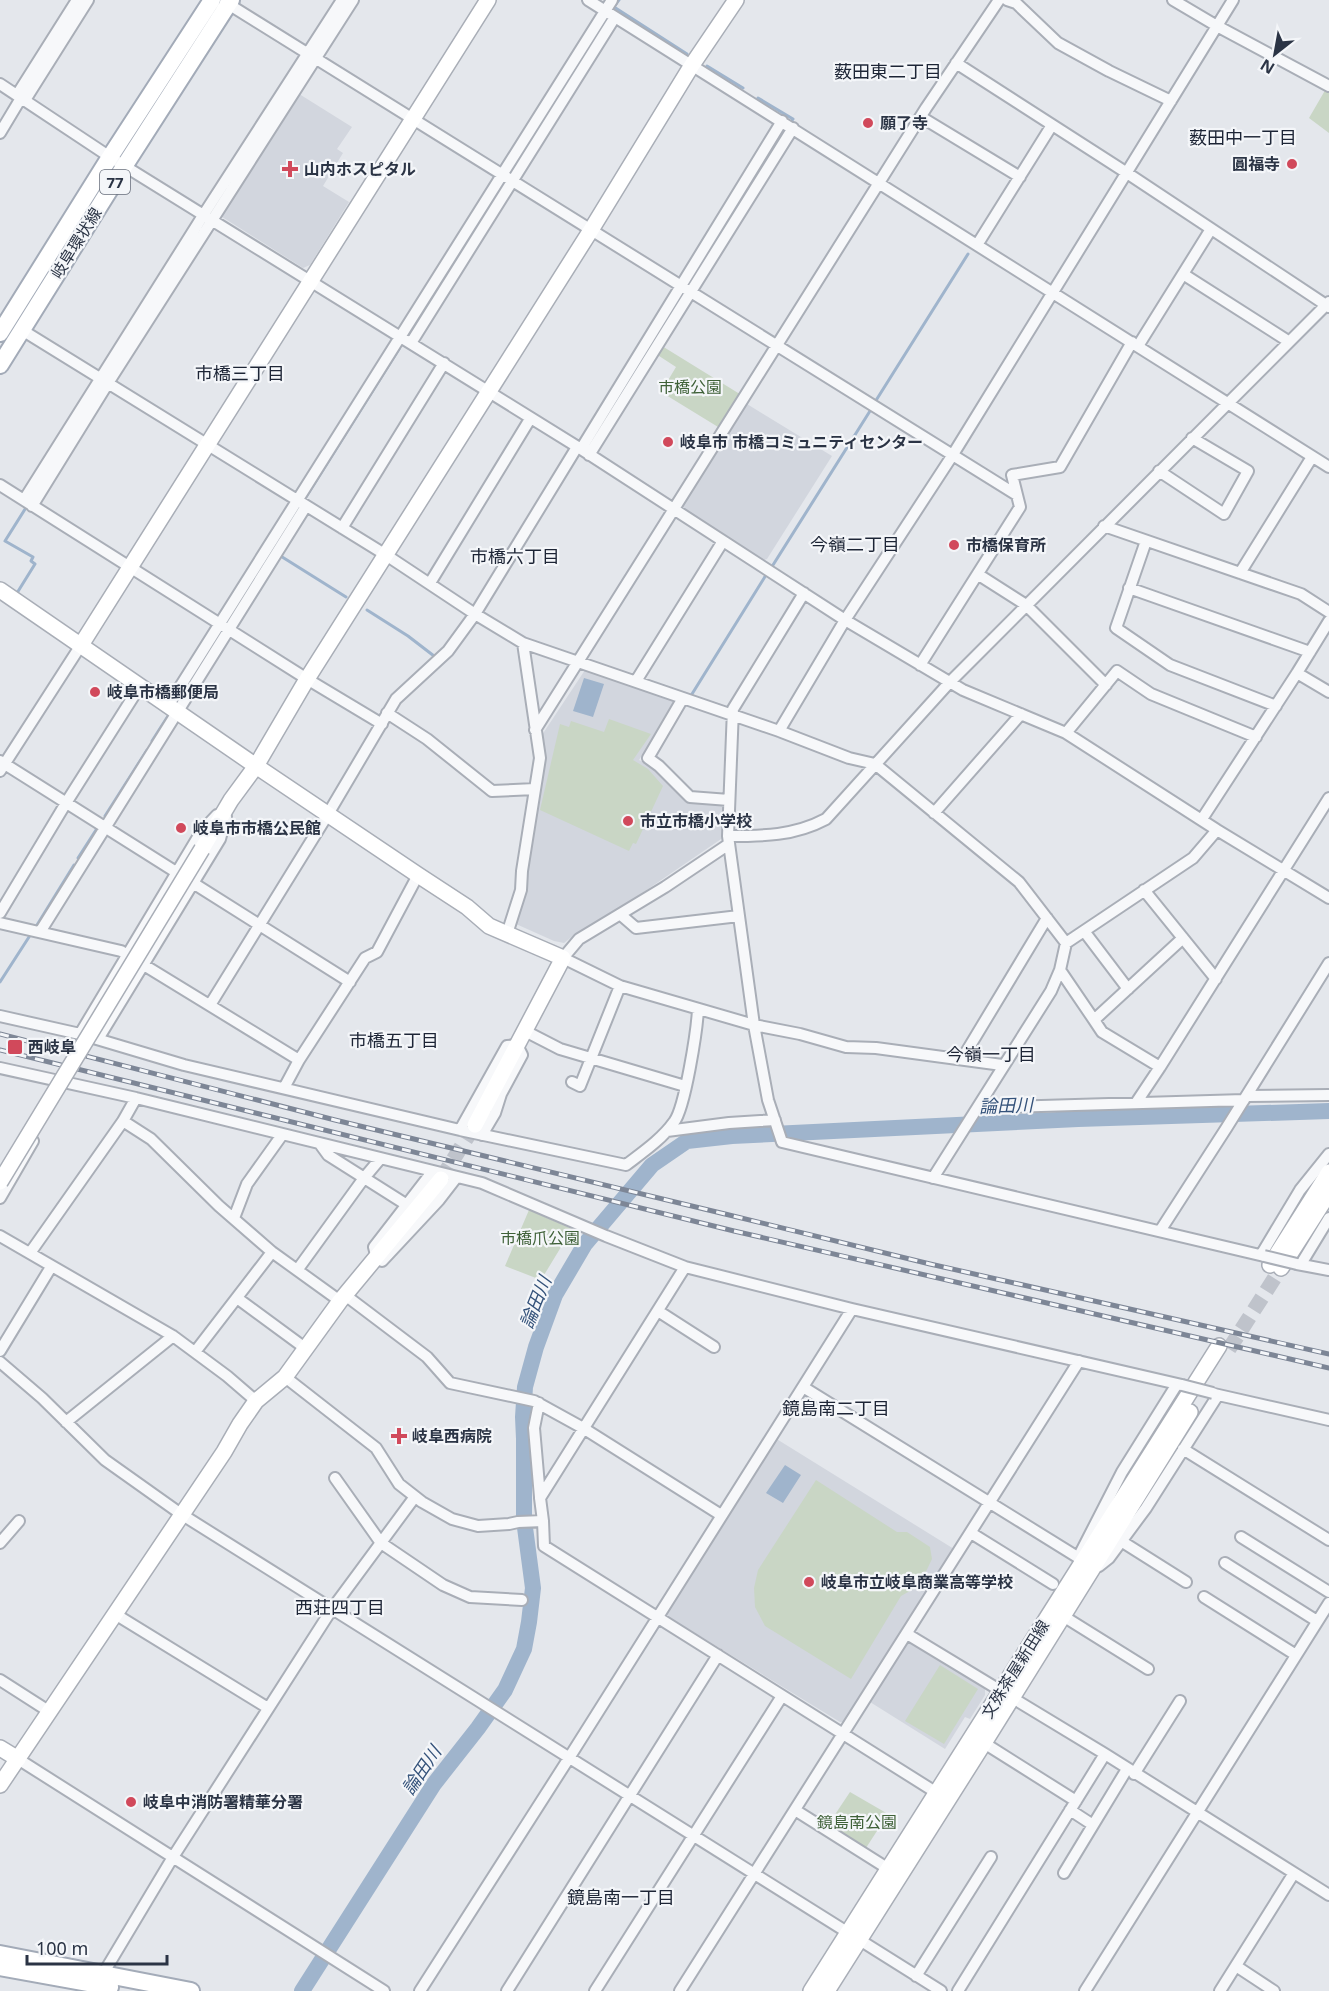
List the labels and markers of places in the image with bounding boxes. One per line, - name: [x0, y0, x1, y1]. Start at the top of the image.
- place label: 願了寺: [880, 112, 928, 134]
- marker: 願了寺: [861, 116, 875, 130]
- place label: 圓福寺: [1232, 153, 1280, 175]
- marker: 圓福寺: [1285, 157, 1299, 171]
- place label: 山内ホスピタル: [304, 158, 416, 180]
- marker: 山内ホスピタル: [281, 160, 299, 178]
- place label: 岐阜市 市橋コミュニティセンター: [680, 431, 923, 453]
- marker: 岐阜市 市橋コミュニティセンター: [661, 435, 675, 449]
- place label: 市橋保育所: [966, 534, 1046, 556]
- marker: 市橋保育所: [947, 538, 961, 552]
- place label: 岐阜市橋郵便局: [107, 681, 219, 703]
- marker: 岐阜市橋郵便局: [88, 685, 102, 699]
- place label: 市立市橋小学校: [640, 810, 752, 832]
- marker: 市立市橋小学校: [621, 814, 635, 828]
- place label: 岐阜市市橋公民館: [193, 817, 321, 839]
- marker: 岐阜市市橋公民館: [174, 821, 188, 835]
- place label: 西岐阜: [28, 1036, 76, 1058]
- marker: 西岐阜: [6, 1038, 24, 1056]
- place label: 岐阜西病院: [412, 1425, 492, 1447]
- marker: 岐阜西病院: [390, 1427, 408, 1445]
- place label: 岐阜市立岐阜商業高等学校: [821, 1571, 1013, 1593]
- marker: 岐阜市立岐阜商業高等学校: [802, 1575, 816, 1589]
- place label: 岐阜中消防署精華分署: [143, 1791, 303, 1813]
- marker: 岐阜中消防署精華分署: [124, 1795, 138, 1809]

